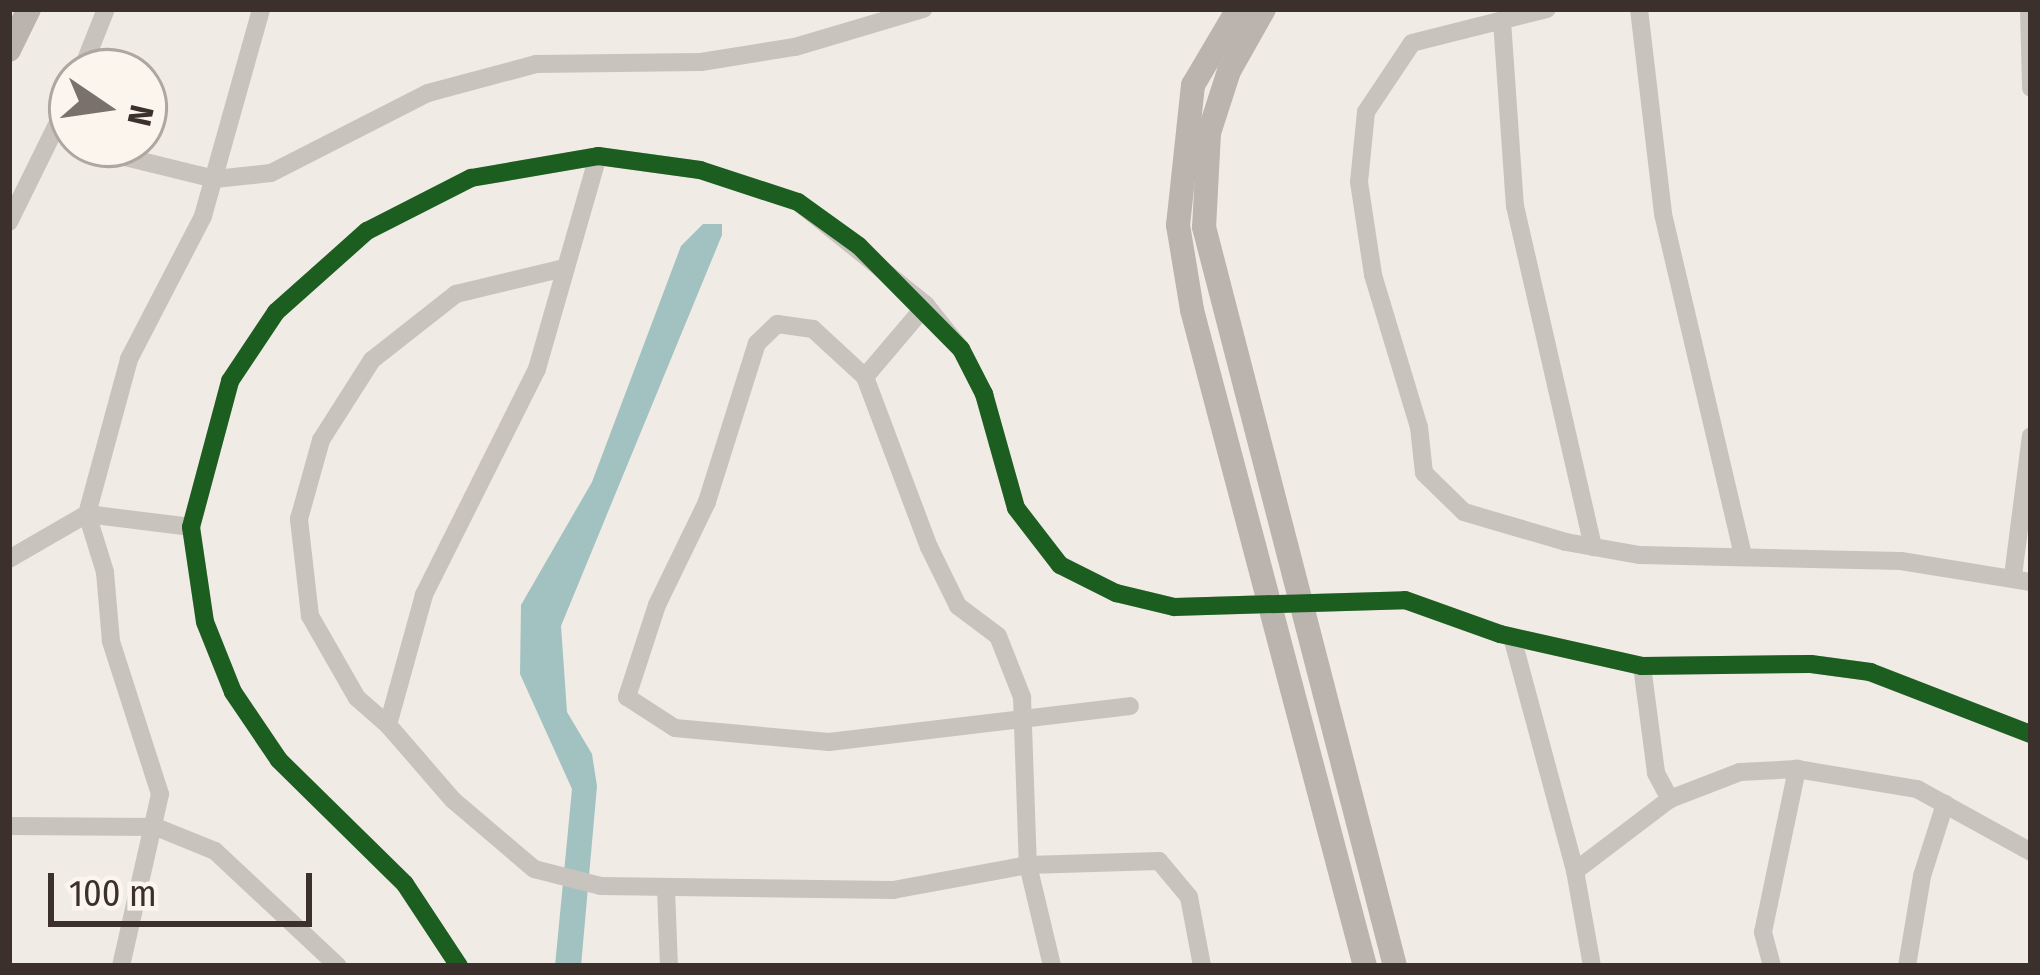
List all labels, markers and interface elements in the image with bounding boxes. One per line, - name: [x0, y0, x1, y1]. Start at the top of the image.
- north arrow: [48, 48, 168, 168]
- text: N: [118, 101, 162, 130]
- scale bar: [54, 849, 318, 923]
- text: 100 m: [69, 872, 157, 916]

